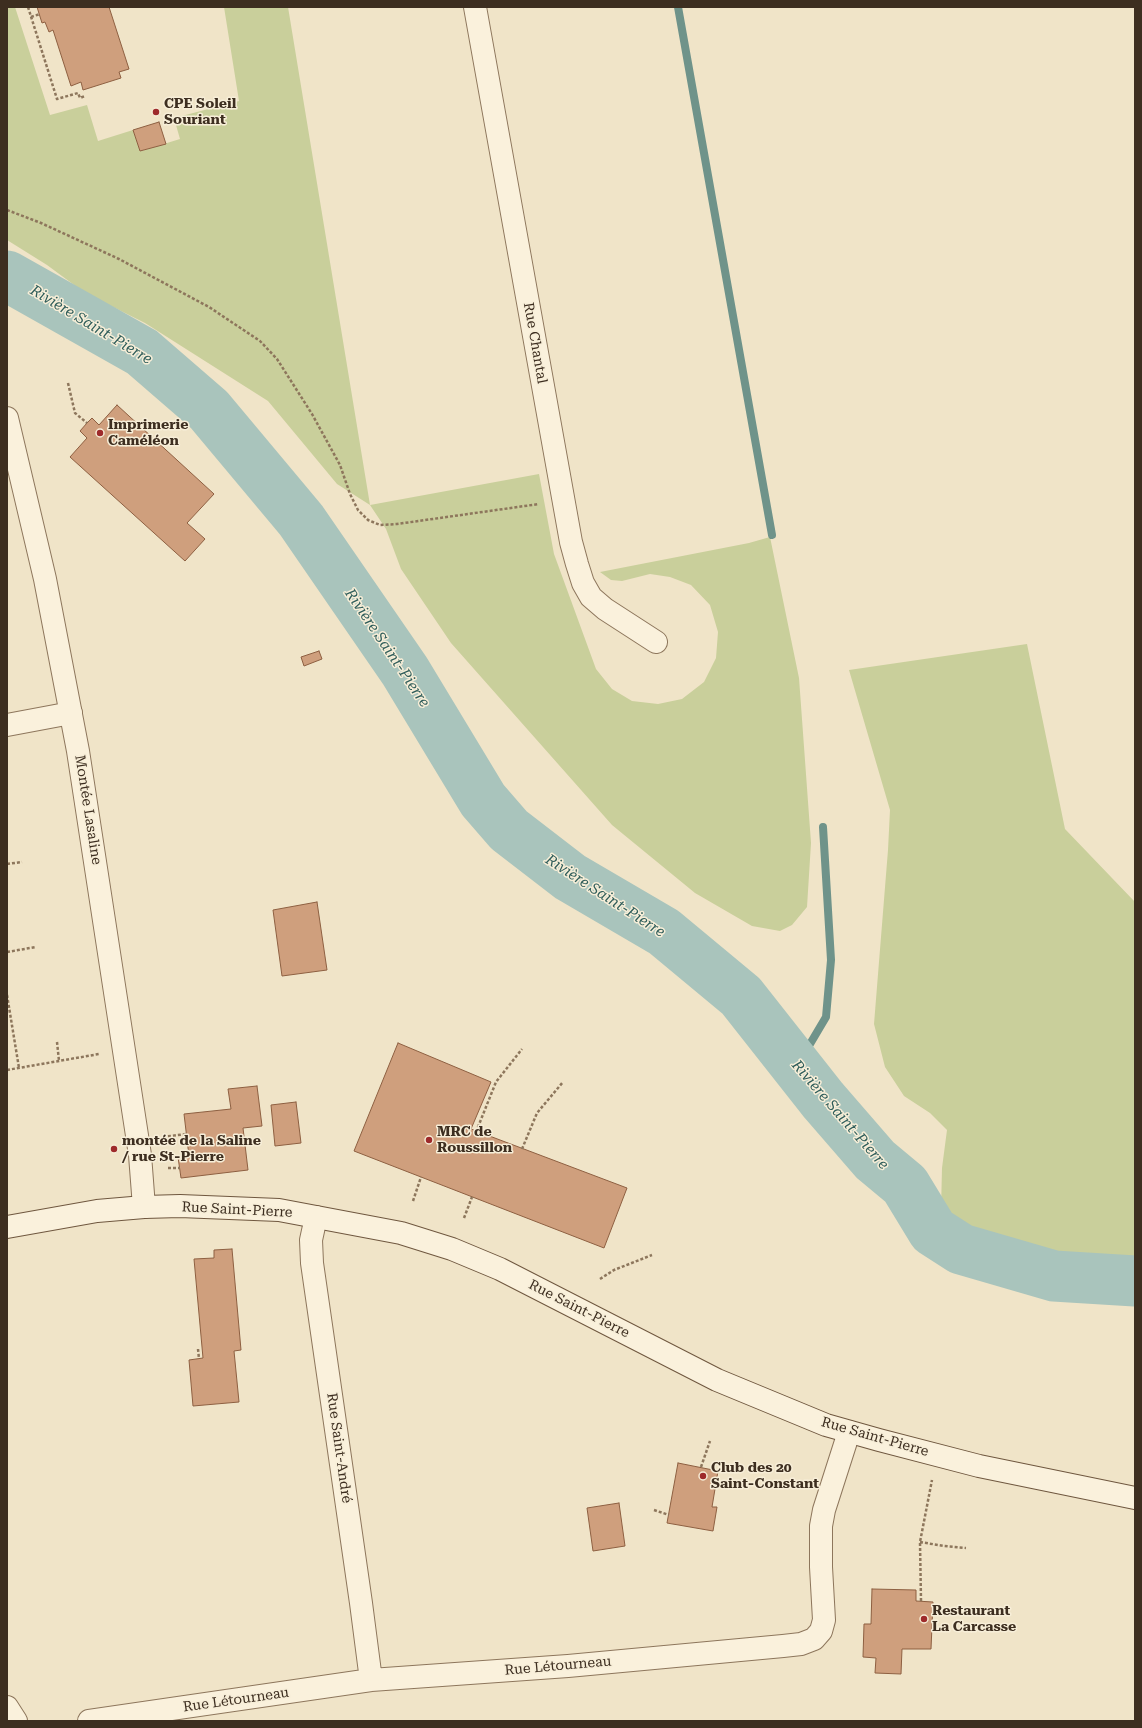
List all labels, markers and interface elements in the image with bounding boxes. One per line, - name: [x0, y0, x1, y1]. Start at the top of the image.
- place label: CPE Soleil Souriant: [164, 96, 236, 128]
- marker: CPE Soleil Souriant: [151, 107, 161, 117]
- water label: Rivière Saint-Pierre: [27, 282, 155, 368]
- street label: Rue Chantal: [520, 301, 550, 385]
- place label: Imprimerie Caméléon: [108, 417, 188, 450]
- marker: Imprimerie Caméléon: [95, 428, 105, 438]
- water label: Rivière Saint-Pierre: [341, 585, 433, 711]
- street label: Montée Lasaline: [71, 754, 105, 866]
- water label: Rivière Saint-Pierre: [542, 851, 668, 941]
- water label: Rivière Saint-Pierre: [788, 1057, 892, 1173]
- place label: MRC de Roussillon: [437, 1124, 512, 1156]
- place label: montée de la Saline / rue St-Pierre: [122, 1133, 261, 1166]
- marker: MRC de Roussillon: [424, 1135, 434, 1145]
- marker: montée de la Saline / rue St-Pierre: [109, 1144, 119, 1154]
- street label: Rue Saint-Pierre: [181, 1199, 293, 1221]
- street label: Rue Saint-Pierre: [526, 1276, 632, 1342]
- street label: Rue Saint-André: [323, 1392, 355, 1504]
- street label: Rue Saint-Pierre: [819, 1414, 931, 1460]
- place label: Club des 20 Saint-Constant: [711, 1460, 819, 1492]
- marker: Club des 20 Saint-Constant: [698, 1471, 708, 1481]
- place label: Restaurant La Carcasse: [932, 1603, 1016, 1636]
- marker: Restaurant La Carcasse: [919, 1614, 929, 1624]
- street label: Rue Létourneau: [504, 1653, 612, 1679]
- street label: Rue Létourneau: [182, 1684, 290, 1716]

